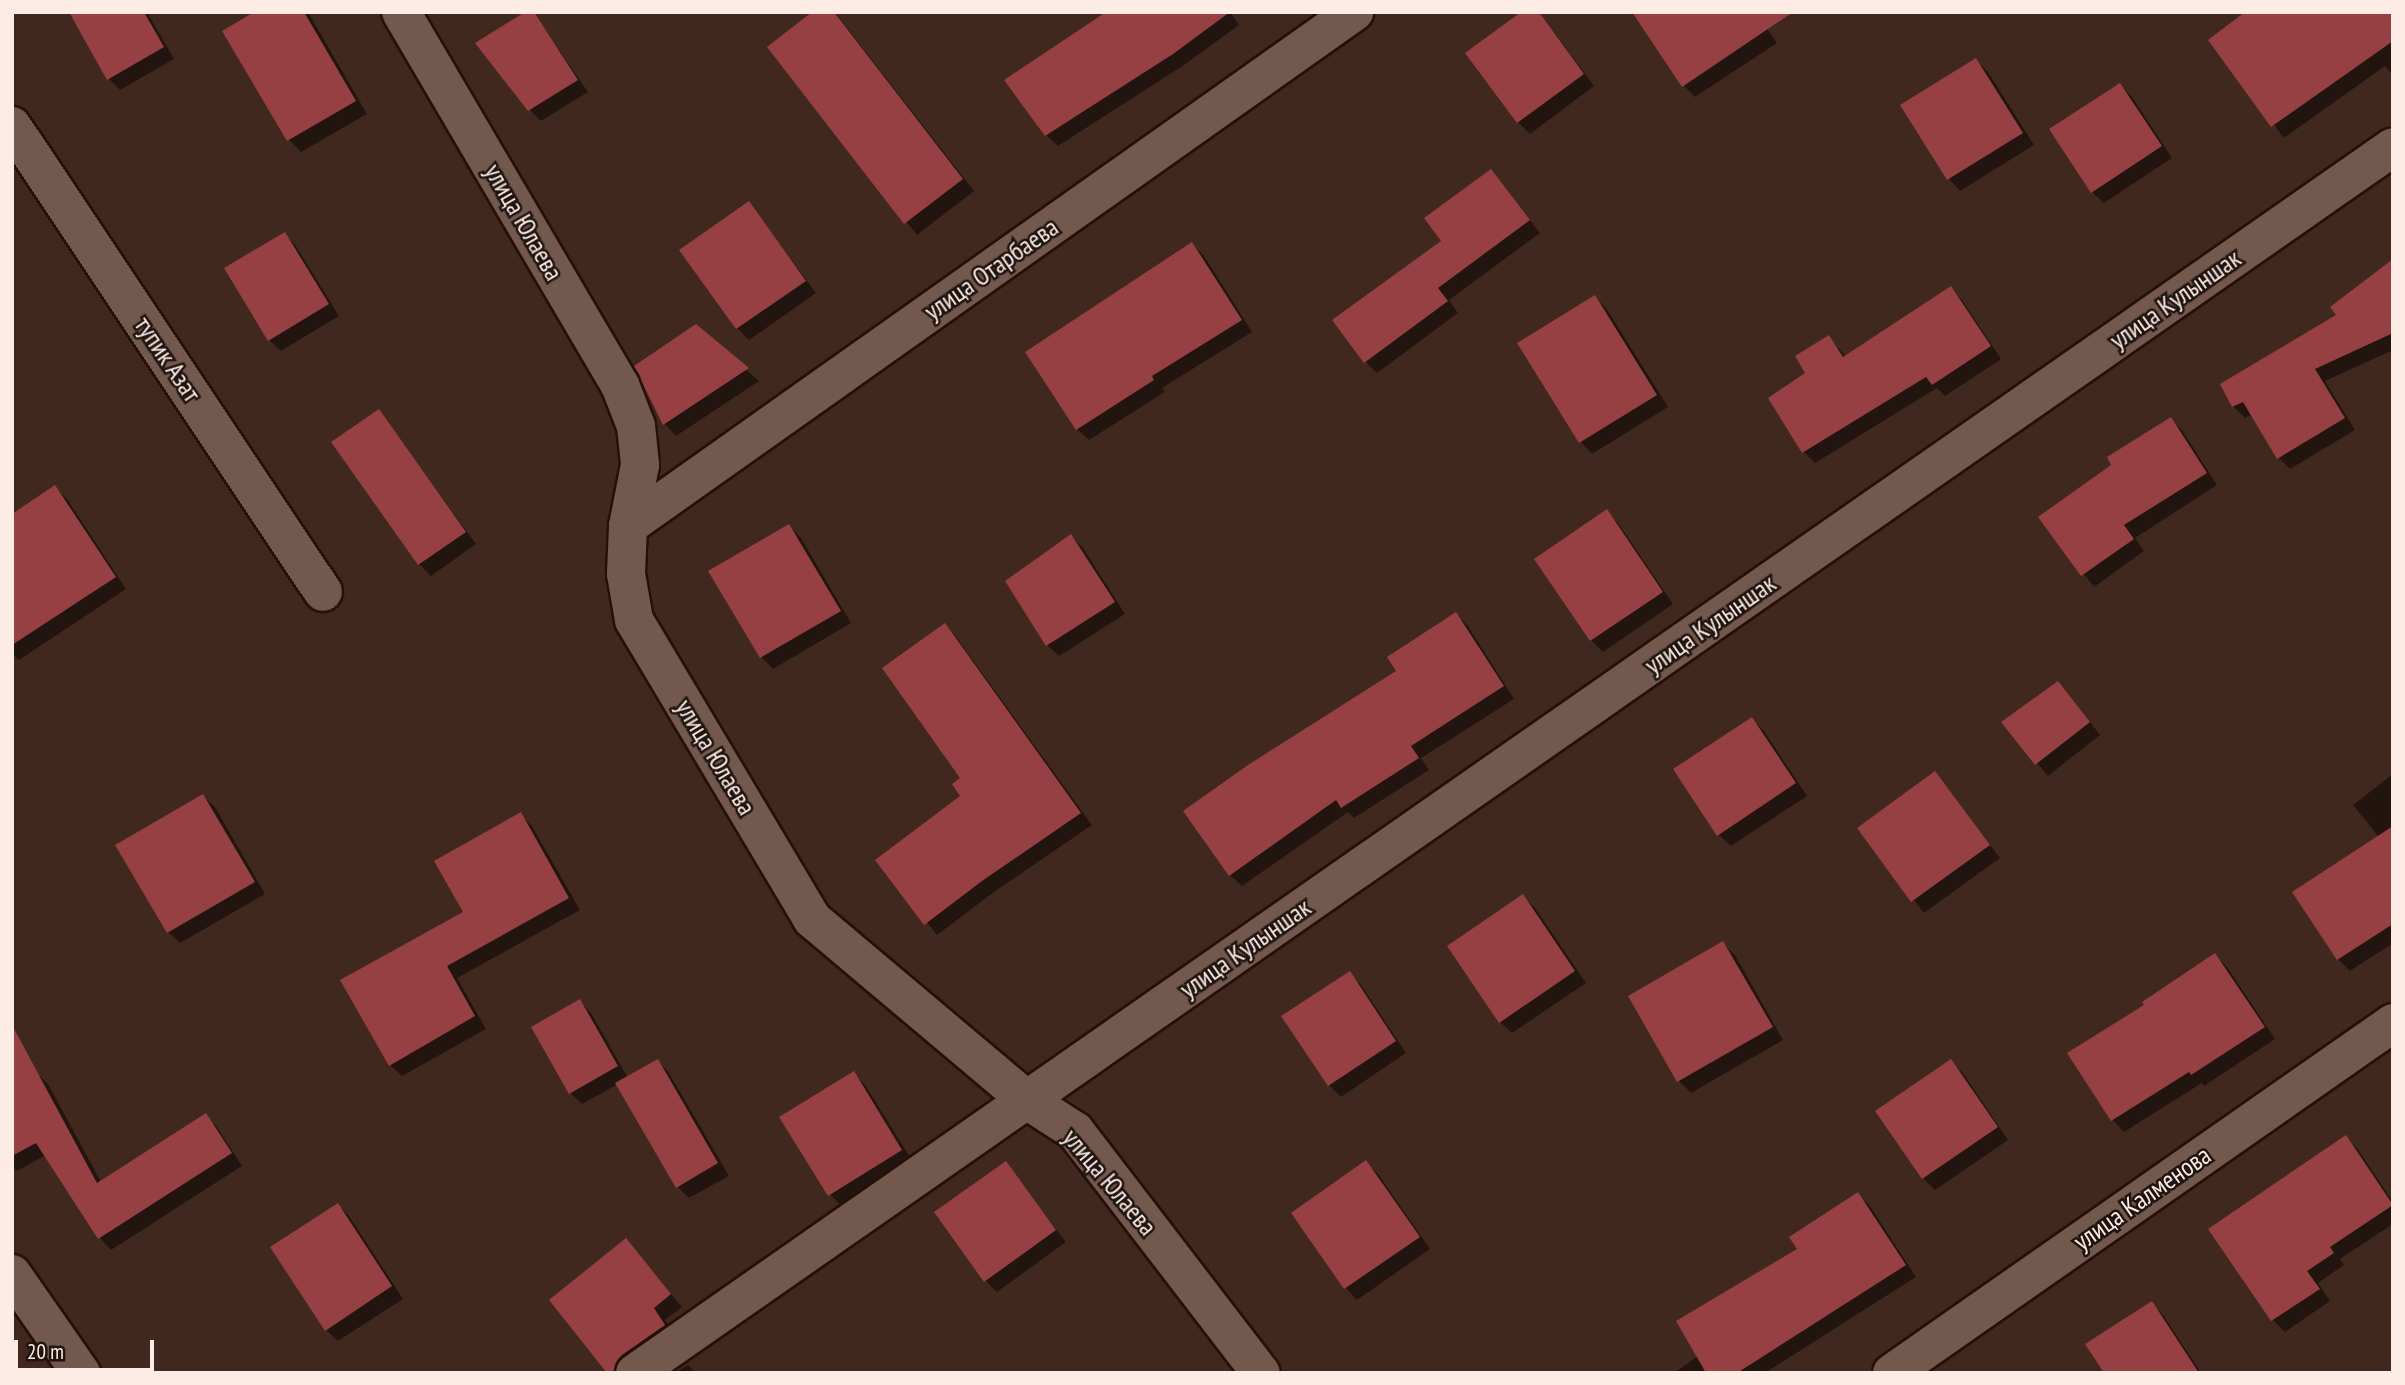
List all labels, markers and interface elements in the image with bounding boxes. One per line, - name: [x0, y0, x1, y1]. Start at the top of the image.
- street label: улица Юлаева: [478, 158, 570, 286]
- street label: улица Отарбаева: [918, 211, 1064, 327]
- street label: улица Кулыншак: [2104, 242, 2246, 356]
- street label: тупик Азат: [128, 310, 208, 408]
- street label: улица Кулыншак: [1639, 567, 1781, 681]
- street label: улица Юлаева: [669, 693, 763, 821]
- street label: улица Кулыншак: [1174, 891, 1316, 1005]
- street label: улица Юлаева: [1056, 1122, 1164, 1242]
- street label: улица Калменова: [2067, 1139, 2217, 1257]
- scale bar: [18, 1326, 158, 1370]
- text: 20 m: [27, 1338, 64, 1365]

